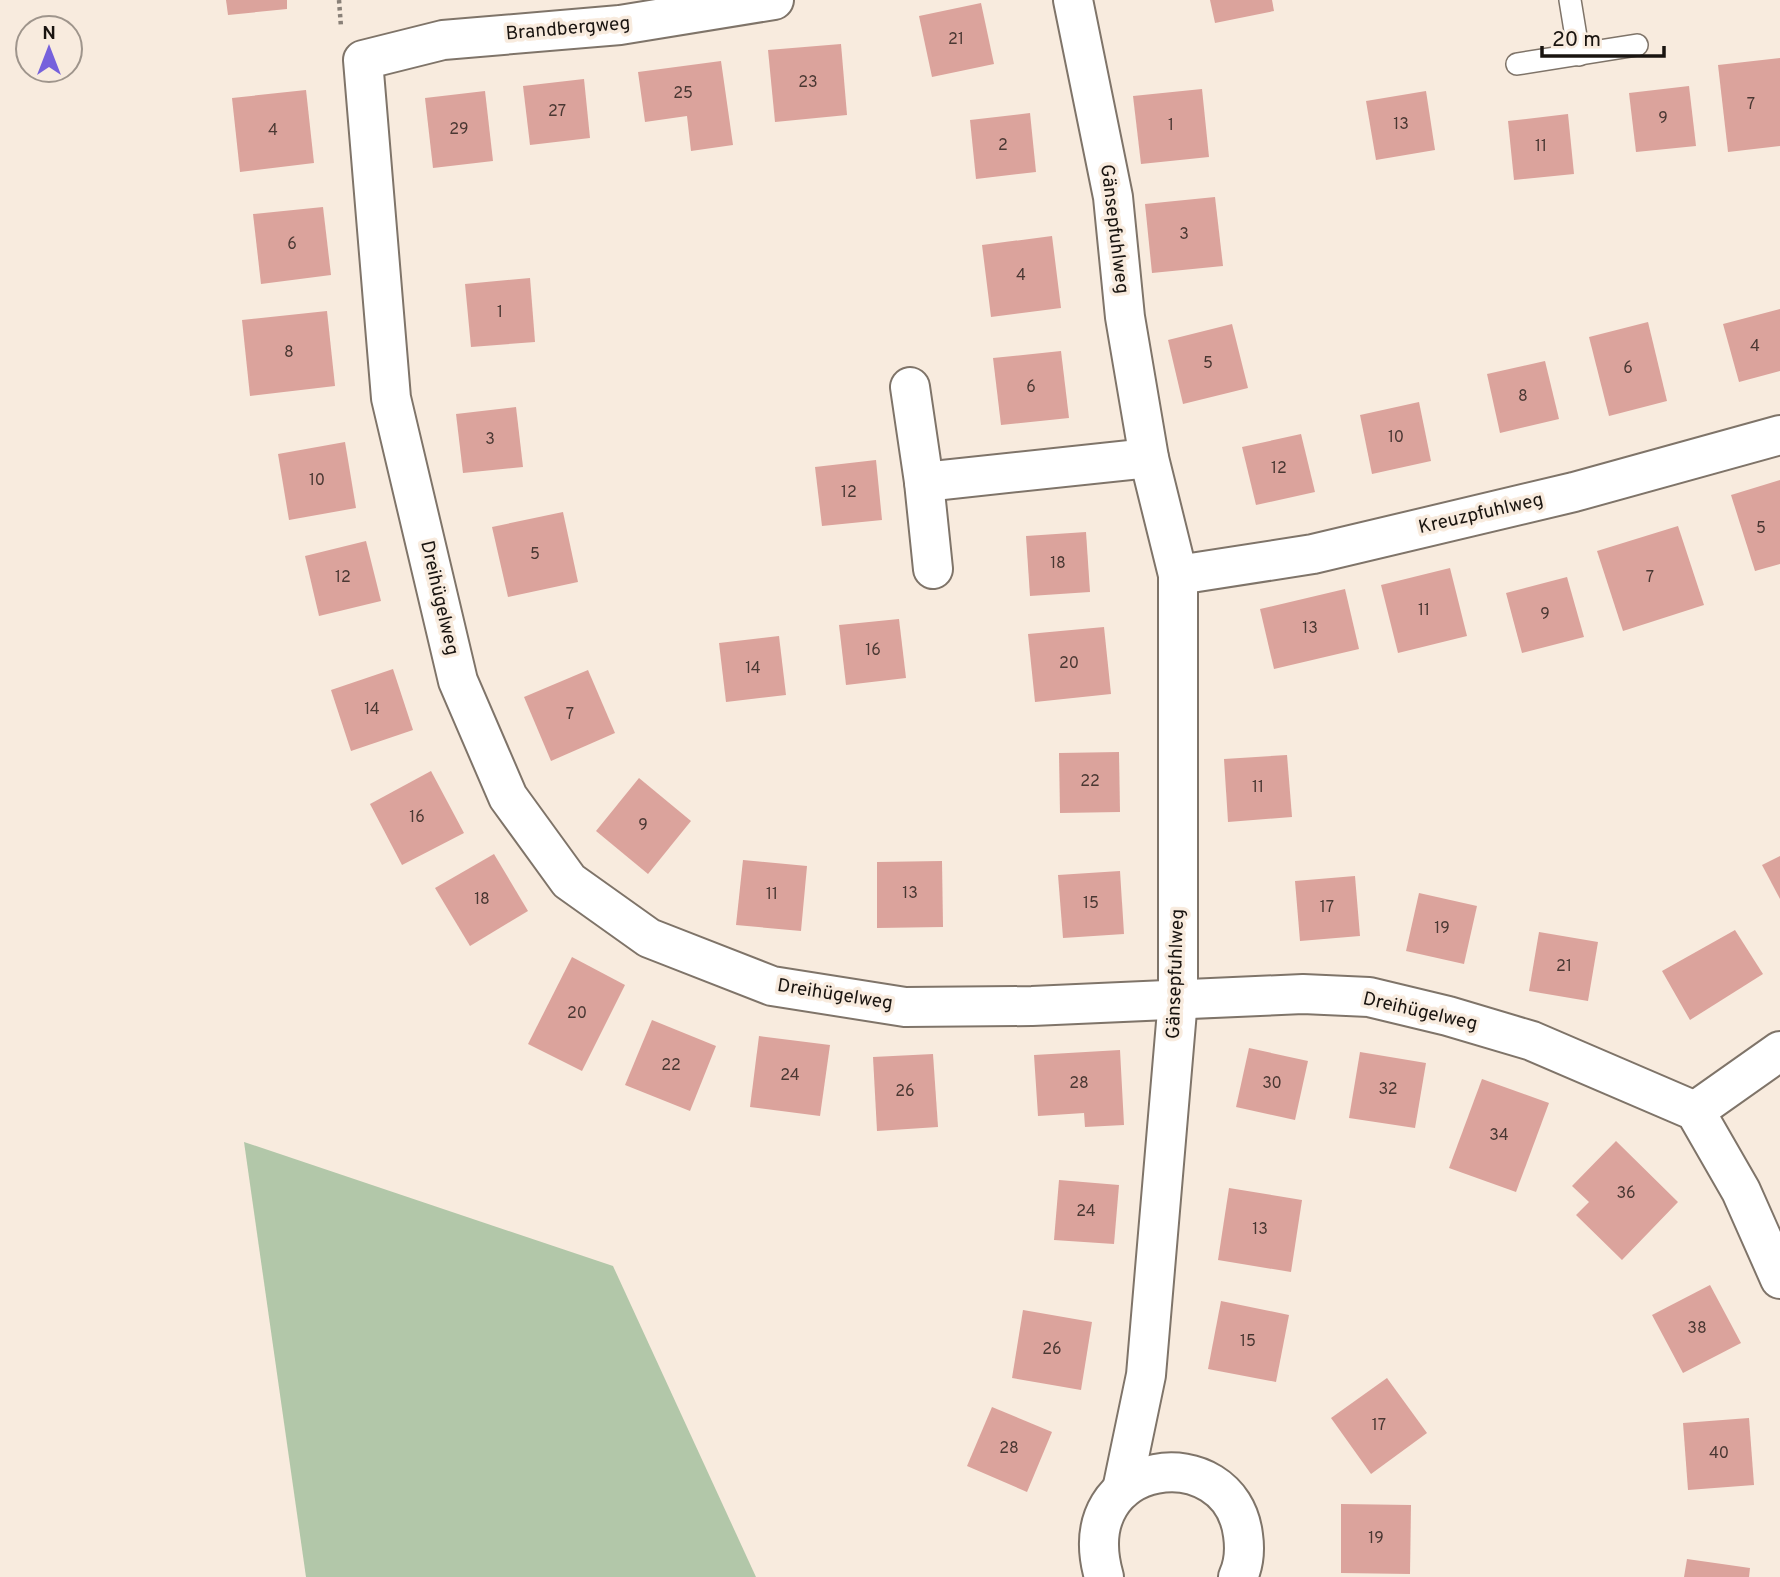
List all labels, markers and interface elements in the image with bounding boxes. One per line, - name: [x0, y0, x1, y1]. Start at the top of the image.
- street label: Brandbergweg: [505, 12, 631, 46]
- north arrow: [14, 14, 84, 84]
- scale bar: [1542, 14, 1664, 58]
- text: N: [42, 22, 56, 46]
- text: 20 m: [1552, 27, 1601, 54]
- house number: 21: [948, 30, 964, 50]
- house number: 23: [798, 73, 818, 93]
- house number: 25: [673, 84, 693, 104]
- house number: 7: [1747, 95, 1755, 115]
- house number: 27: [548, 102, 566, 122]
- house number: 9: [1658, 109, 1668, 129]
- house number: 13: [1393, 115, 1409, 135]
- house number: 1: [1168, 116, 1174, 136]
- house number: 29: [449, 120, 469, 140]
- house number: 4: [268, 121, 278, 141]
- house number: 2: [998, 136, 1008, 156]
- house number: 11: [1535, 137, 1547, 157]
- street label: Gänsepfuhlweg: [1094, 163, 1134, 295]
- house number: 3: [1179, 225, 1189, 245]
- house number: 6: [287, 235, 297, 255]
- house number: 4: [1016, 266, 1026, 286]
- house number: 1: [497, 303, 503, 323]
- house number: 4: [1750, 337, 1760, 357]
- house number: 8: [284, 343, 294, 363]
- house number: 5: [1203, 354, 1213, 374]
- house number: 6: [1623, 359, 1633, 379]
- house number: 6: [1026, 378, 1036, 398]
- house number: 8: [1518, 387, 1528, 407]
- house number: 10: [1388, 428, 1404, 448]
- house number: 3: [485, 430, 495, 450]
- house number: 12: [1271, 459, 1287, 479]
- house number: 10: [309, 471, 325, 491]
- house number: 12: [841, 483, 857, 503]
- street label: Kreuzpfuhlweg: [1416, 488, 1546, 540]
- house number: 5: [1756, 519, 1766, 539]
- street label: Dreihügelweg: [414, 538, 464, 658]
- house number: 5: [530, 545, 540, 565]
- house number: 18: [1050, 554, 1066, 574]
- house number: 12: [335, 568, 351, 588]
- house number: 7: [1646, 568, 1654, 588]
- house number: 11: [1418, 601, 1430, 621]
- house number: 9: [1540, 605, 1550, 625]
- house number: 13: [1302, 619, 1318, 639]
- house number: 16: [865, 641, 881, 661]
- house number: 20: [1059, 654, 1079, 674]
- house number: 14: [745, 659, 761, 679]
- house number: 14: [364, 700, 380, 720]
- house number: 7: [566, 705, 574, 725]
- house number: 22: [1080, 772, 1100, 792]
- house number: 11: [1252, 778, 1264, 798]
- house number: 16: [409, 808, 425, 828]
- house number: 9: [638, 816, 648, 836]
- house number: 13: [902, 884, 918, 904]
- house number: 11: [766, 885, 778, 905]
- house number: 18: [474, 890, 490, 910]
- house number: 15: [1083, 894, 1099, 914]
- house number: 17: [1320, 898, 1334, 918]
- street label: Gänsepfuhlweg: [1162, 908, 1190, 1040]
- house number: 19: [1434, 919, 1450, 939]
- house number: 21: [1556, 957, 1572, 977]
- street label: Dreihügelweg: [775, 974, 895, 1016]
- street label: Dreihügelweg: [1360, 987, 1480, 1037]
- house number: 20: [567, 1004, 587, 1024]
- house number: 22: [661, 1056, 681, 1076]
- house number: 24: [780, 1066, 800, 1086]
- house number: 28: [1069, 1074, 1089, 1094]
- house number: 30: [1262, 1074, 1282, 1094]
- house number: 32: [1378, 1080, 1398, 1100]
- house number: 26: [895, 1082, 915, 1102]
- house number: 34: [1489, 1126, 1509, 1146]
- house number: 36: [1616, 1184, 1636, 1204]
- house number: 24: [1076, 1202, 1096, 1222]
- house number: 13: [1252, 1220, 1268, 1240]
- house number: 38: [1687, 1319, 1707, 1339]
- house number: 15: [1240, 1332, 1256, 1352]
- house number: 26: [1042, 1340, 1062, 1360]
- house number: 17: [1372, 1416, 1386, 1436]
- house number: 28: [999, 1439, 1019, 1459]
- house number: 40: [1709, 1444, 1729, 1464]
- house number: 19: [1368, 1529, 1384, 1549]

